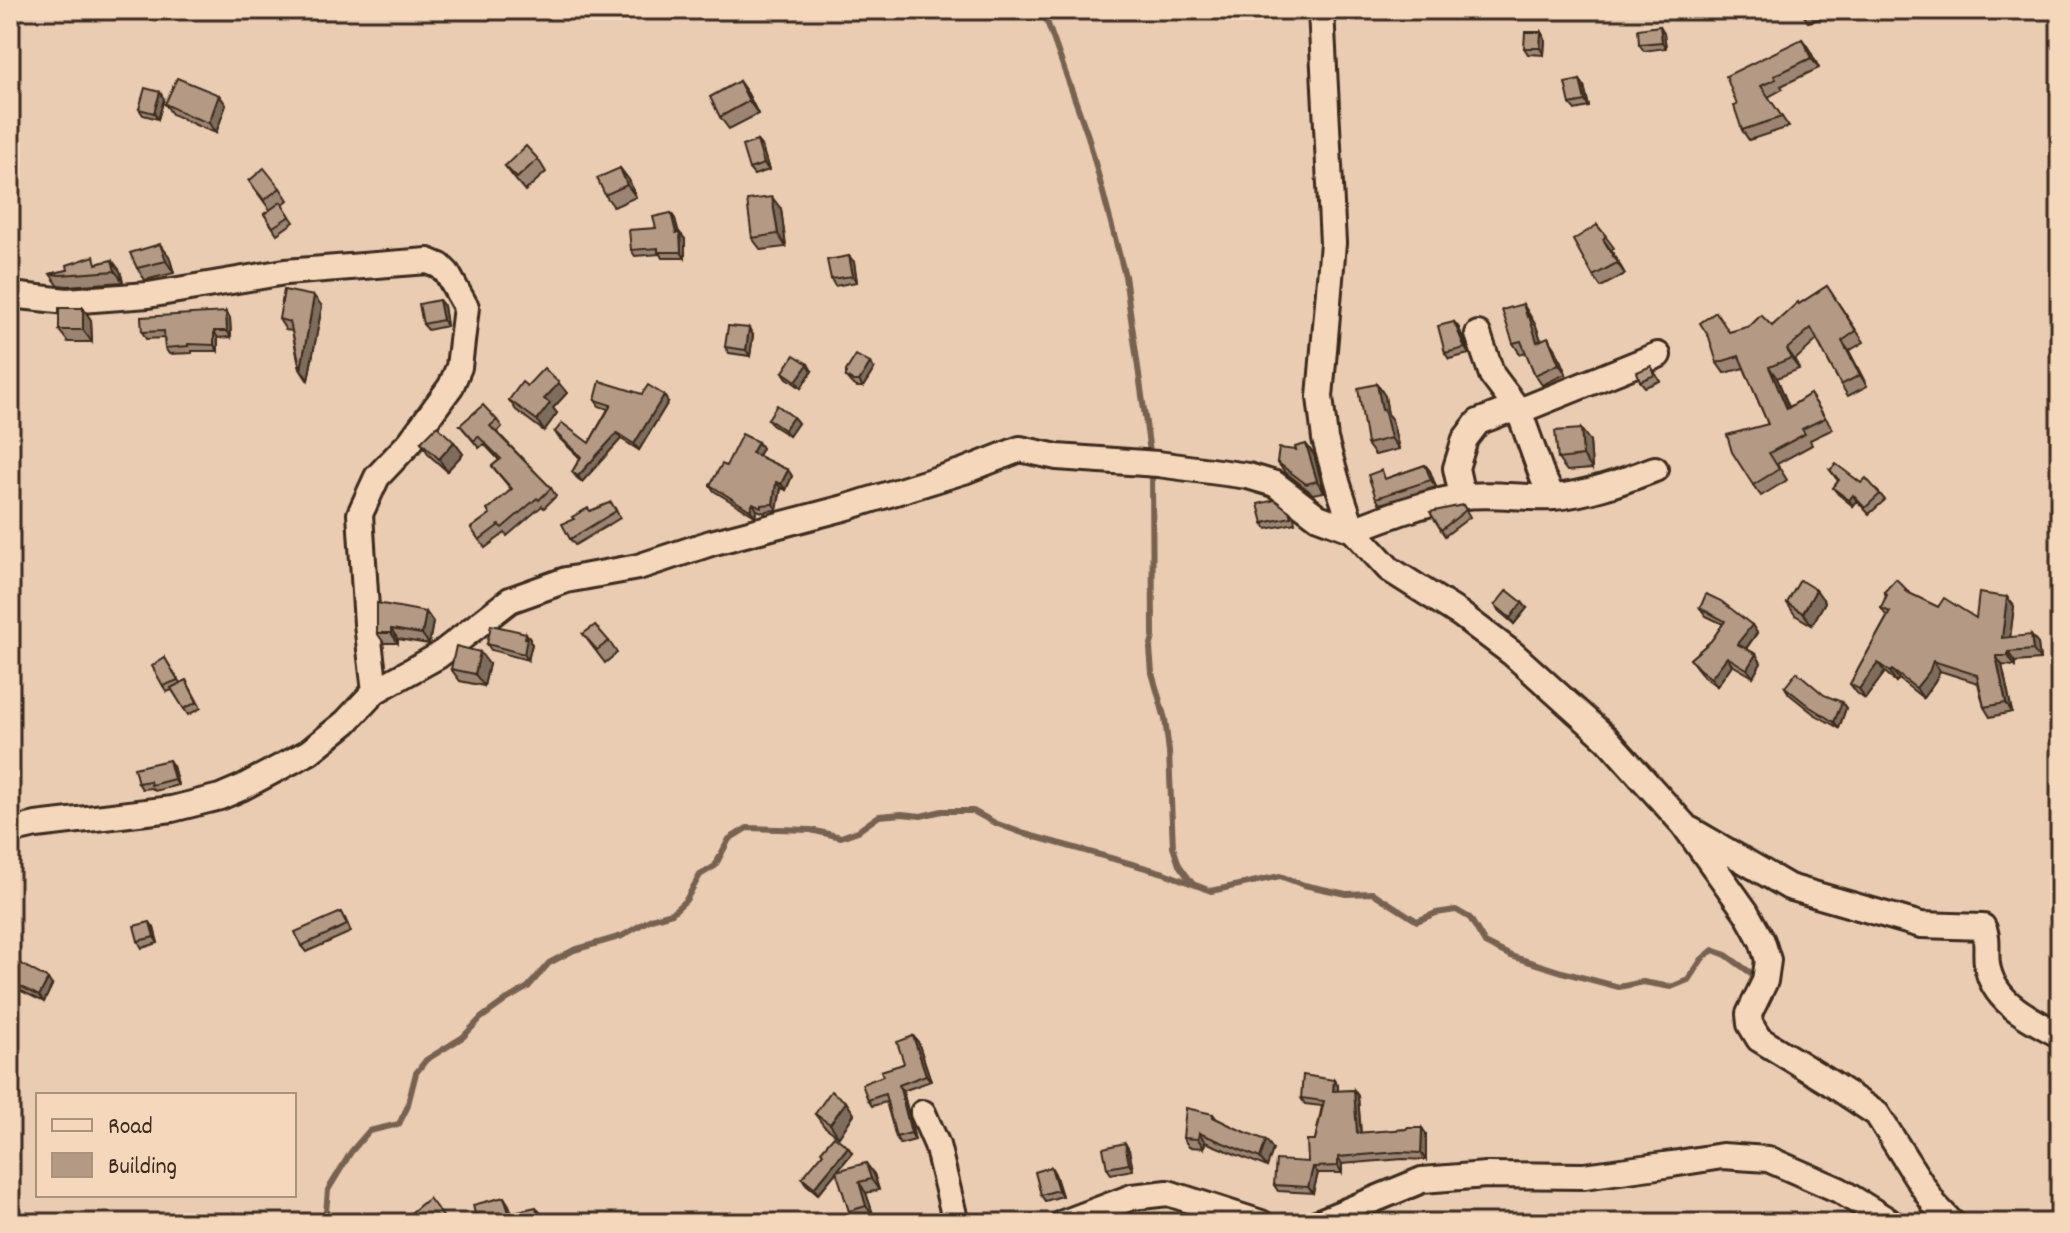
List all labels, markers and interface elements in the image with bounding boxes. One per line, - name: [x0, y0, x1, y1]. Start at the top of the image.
- legend: [36, 1093, 296, 1197]
- text: Road: [108, 1111, 153, 1145]
- text: Building: [108, 1151, 177, 1185]

